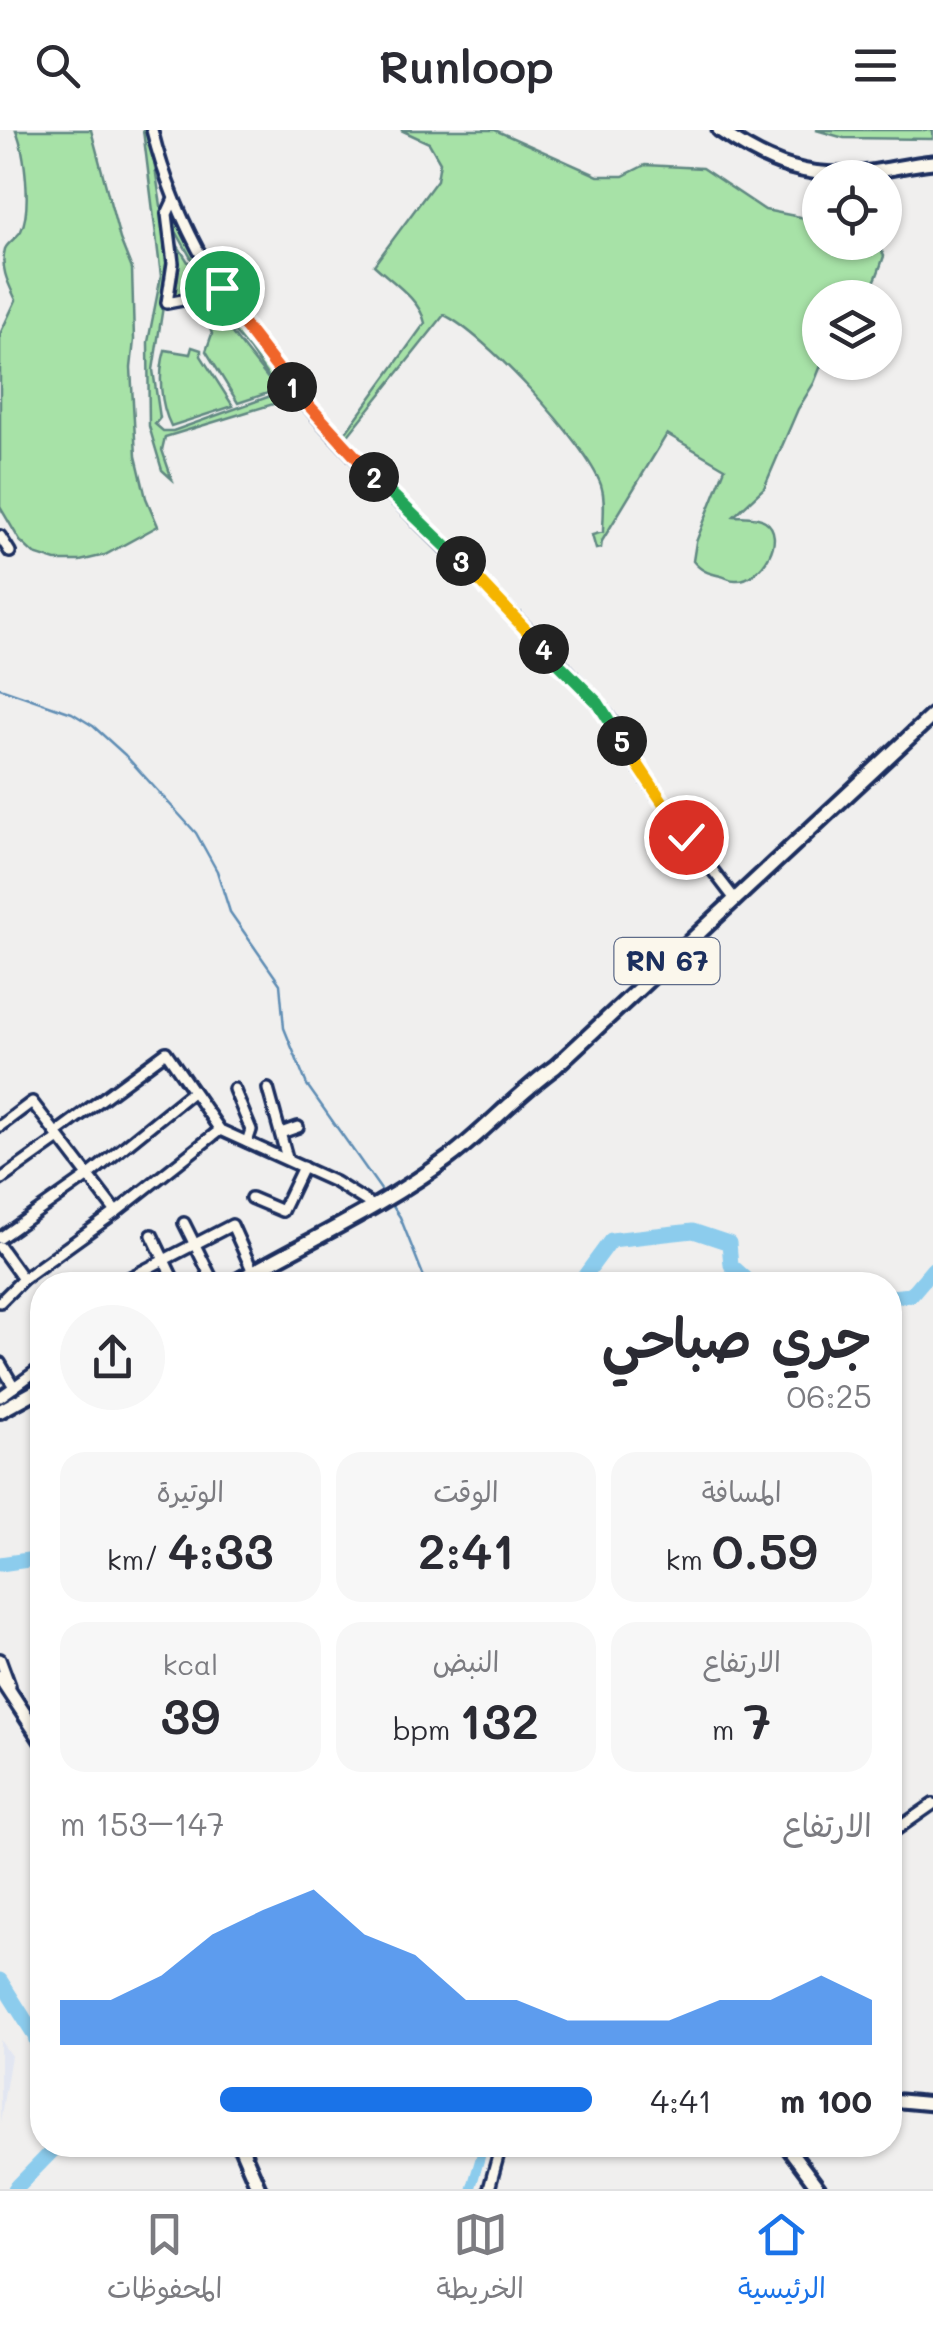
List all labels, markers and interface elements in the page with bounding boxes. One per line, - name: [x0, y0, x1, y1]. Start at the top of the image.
- text: Runloop: [379, 36, 554, 94]
- icon: search: [30, 38, 85, 93]
- icon: menu: [848, 38, 903, 93]
- map controls: [802, 160, 902, 380]
- button: locate: [802, 160, 902, 260]
- pin: [180, 246, 265, 331]
- icon: arrive: [195, 261, 250, 316]
- button: layers: [802, 280, 902, 380]
- pin: 1: [267, 362, 317, 412]
- text: 1: [286, 369, 298, 405]
- pin: 2: [349, 452, 399, 502]
- text: 2: [366, 459, 382, 495]
- pin: 3: [436, 536, 486, 586]
- text: 3: [453, 543, 469, 579]
- pin: 4: [519, 624, 569, 674]
- text: 4: [535, 631, 553, 667]
- pin: 5: [597, 716, 647, 766]
- text: 5: [614, 723, 630, 759]
- pin: [644, 795, 729, 880]
- icon: check: [659, 810, 714, 865]
- road number: RN 67: [614, 938, 720, 984]
- text: جري صباحي: [601, 1300, 872, 1372]
- button: share: [60, 1305, 165, 1410]
- text: 06:25: [787, 1374, 872, 1416]
- text: الوتيرة: [157, 1473, 224, 1509]
- text: الوقت: [433, 1473, 499, 1509]
- text: المسافة: [702, 1473, 782, 1509]
- text: 4:33: [168, 1517, 274, 1583]
- text: 2:41: [418, 1517, 514, 1583]
- text: 0.59: [712, 1517, 818, 1583]
- text: /km: [107, 1541, 168, 1577]
- text: km: [666, 1541, 712, 1577]
- text: النبض: [433, 1643, 499, 1679]
- text: الارتفاع: [702, 1643, 781, 1679]
- text: kcal: [162, 1646, 218, 1682]
- text: 39: [161, 1682, 220, 1748]
- text: 132: [459, 1687, 539, 1753]
- text: 7: [743, 1687, 771, 1753]
- text: bpm: [393, 1711, 459, 1747]
- text: m: [712, 1711, 743, 1747]
- text: 147–153 m: [60, 1802, 225, 1844]
- text: الارتفاع: [782, 1803, 872, 1845]
- text: 4:41: [650, 2079, 712, 2121]
- text: 100 m: [780, 2079, 872, 2121]
- tab: المحفوظات: [107, 2207, 222, 2313]
- tab: الخريطة: [437, 2207, 524, 2313]
- tab: الرئيسية: [738, 2207, 826, 2313]

